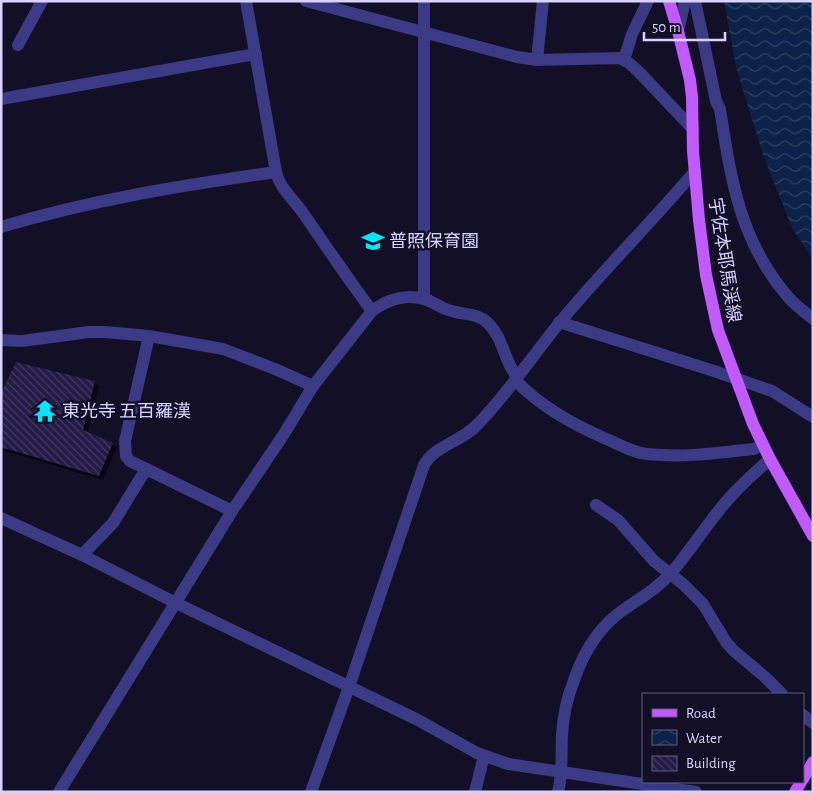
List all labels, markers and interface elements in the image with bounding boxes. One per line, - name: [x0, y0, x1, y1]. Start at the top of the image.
- scale bar: [644, 10, 725, 42]
- text: 50 m: [652, 20, 681, 35]
- street label: 宇佐本耶馬渓線: [705, 196, 745, 324]
- school or university icon: 普照保育園: [360, 228, 386, 254]
- place label: 普照保育園: [389, 231, 479, 251]
- temple icon: 東光寺 五百羅漢: [32, 398, 58, 424]
- place label: 東光寺 五百羅漢: [62, 402, 191, 421]
- legend: [642, 693, 804, 783]
- text: Road: [686, 706, 716, 721]
- text: Water: [686, 731, 722, 746]
- text: Building: [686, 756, 736, 771]

